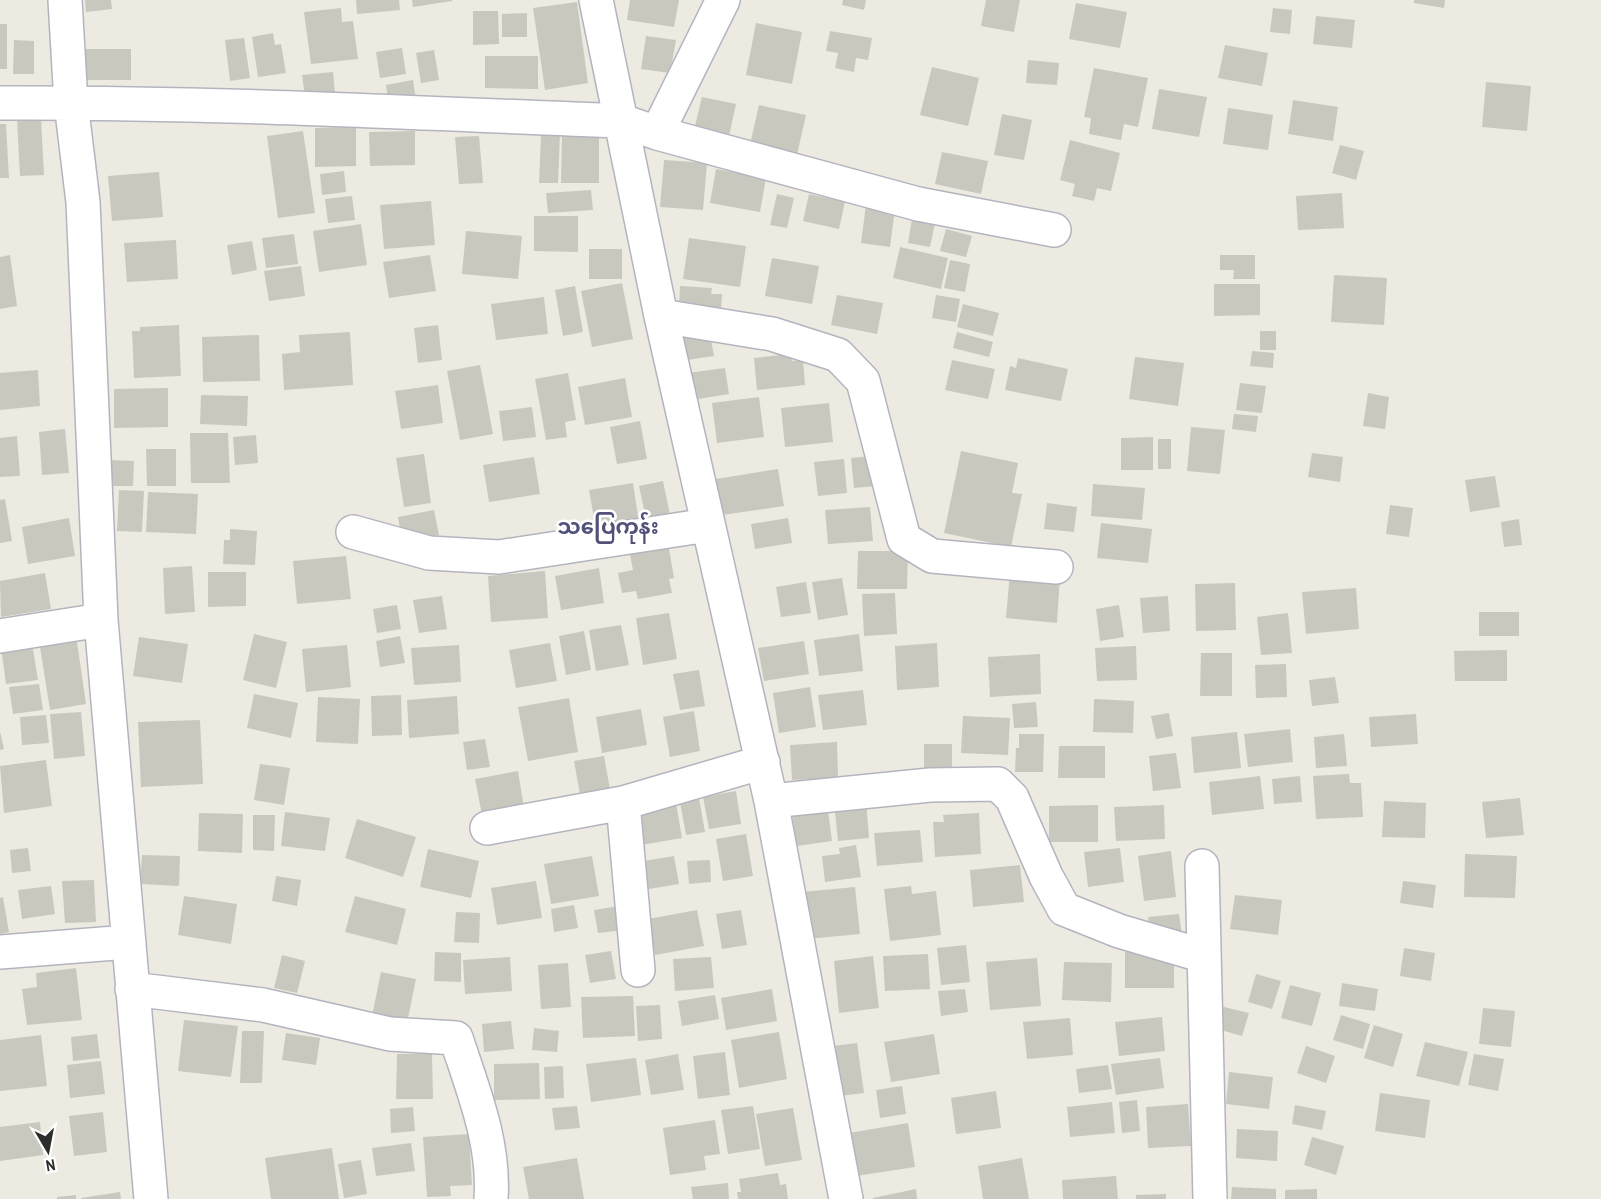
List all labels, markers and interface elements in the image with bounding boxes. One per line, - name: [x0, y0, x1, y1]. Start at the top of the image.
- district label: သပြေကုန်း: [557, 511, 659, 544]
- north arrow: [18, 1121, 78, 1181]
- text: N: [44, 1154, 57, 1177]

